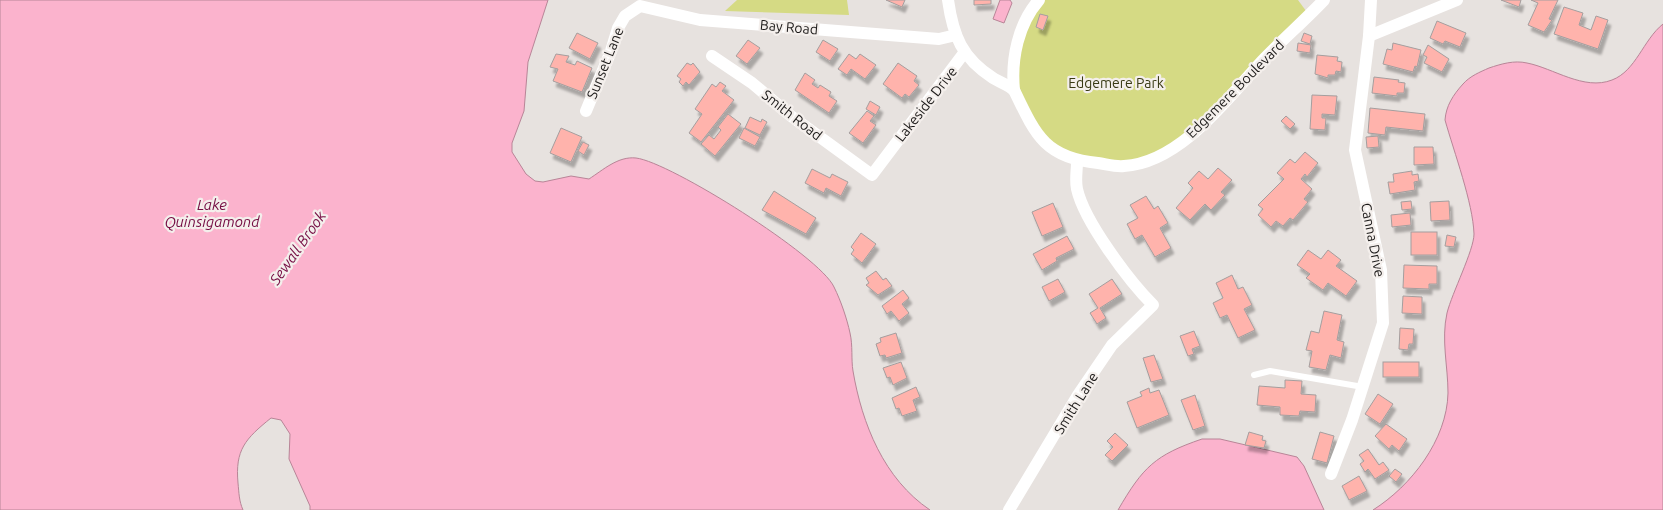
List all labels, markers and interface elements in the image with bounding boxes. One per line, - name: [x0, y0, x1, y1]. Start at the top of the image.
- street label: Bay Road: [759, 16, 819, 38]
- street label: Sunset Lane: [583, 25, 627, 101]
- street label: Edgemere Boulevard: [1183, 37, 1287, 141]
- street label: Lakeside Drive: [892, 63, 960, 145]
- park label: Edgemere Park: [1068, 75, 1164, 91]
- street label: Smith Road: [759, 87, 825, 143]
- water label: Lake Quinsigamond: [164, 196, 260, 231]
- street label: Canna Drive: [1358, 202, 1388, 278]
- water label: Sewall Brook: [265, 207, 329, 289]
- street label: Smith Lane: [1051, 369, 1101, 437]

